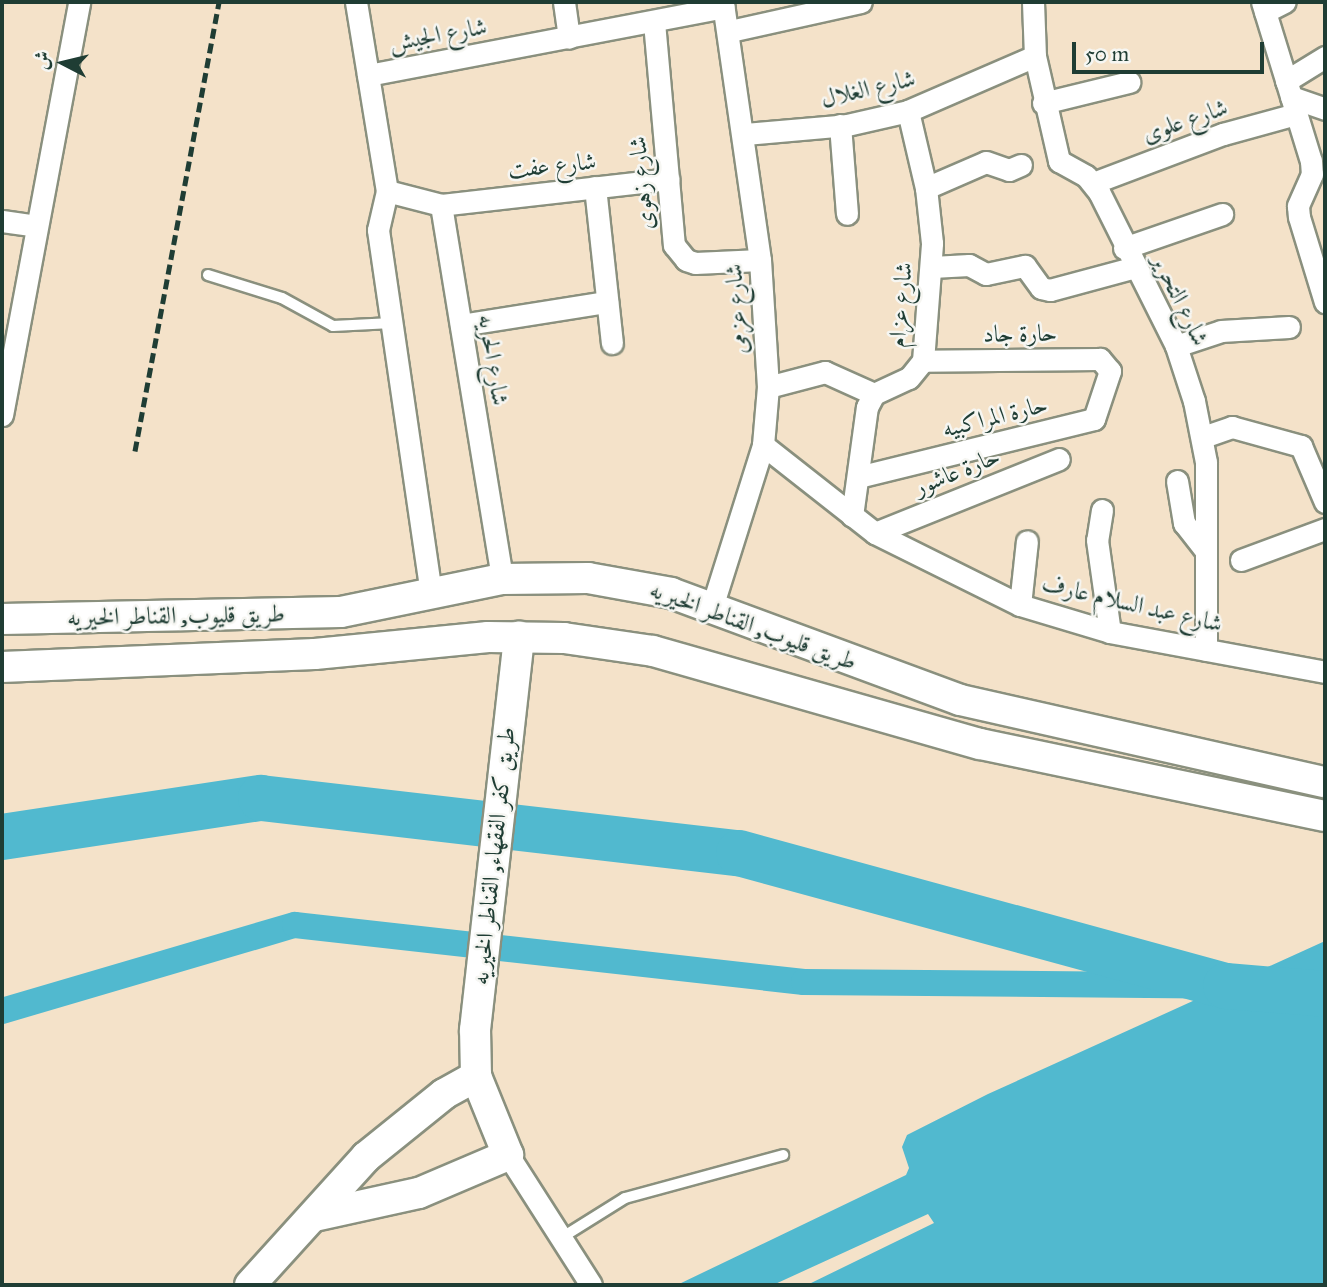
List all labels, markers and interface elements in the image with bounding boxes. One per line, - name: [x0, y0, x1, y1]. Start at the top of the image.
- street label: شارع الجيش: [387, 12, 489, 58]
- north arrow: [28, 28, 98, 98]
- scale bar: [1075, 28, 1268, 72]
- text: 50 m: [1085, 41, 1129, 67]
- text: ش: [29, 50, 54, 71]
- street label: شارع الغلال: [818, 64, 918, 114]
- street label: شارع علوى: [1139, 93, 1231, 149]
- street label: شارع زهوى: [624, 135, 660, 231]
- street label: شارع عفت: [506, 147, 598, 185]
- street label: شارع التحرير: [1145, 249, 1215, 351]
- street label: شارع عزام: [883, 261, 919, 349]
- street label: شارع عزمى: [719, 263, 755, 355]
- street label: شارع الحريه: [472, 312, 514, 408]
- street label: حارة جاد: [983, 319, 1057, 349]
- street label: حارة المراكبيه: [939, 390, 1051, 444]
- street label: حارة عاشور: [910, 442, 1004, 502]
- street label: شارع عبد السلام عارف: [1039, 569, 1225, 639]
- street label: طريق قليوب, القناطر الخيريه: [646, 575, 860, 677]
- street label: طريق قليوب, القناطر الخيريه: [67, 600, 285, 632]
- street label: طريق كفر الفقهاء, القناطر الخيريه: [466, 725, 522, 987]

